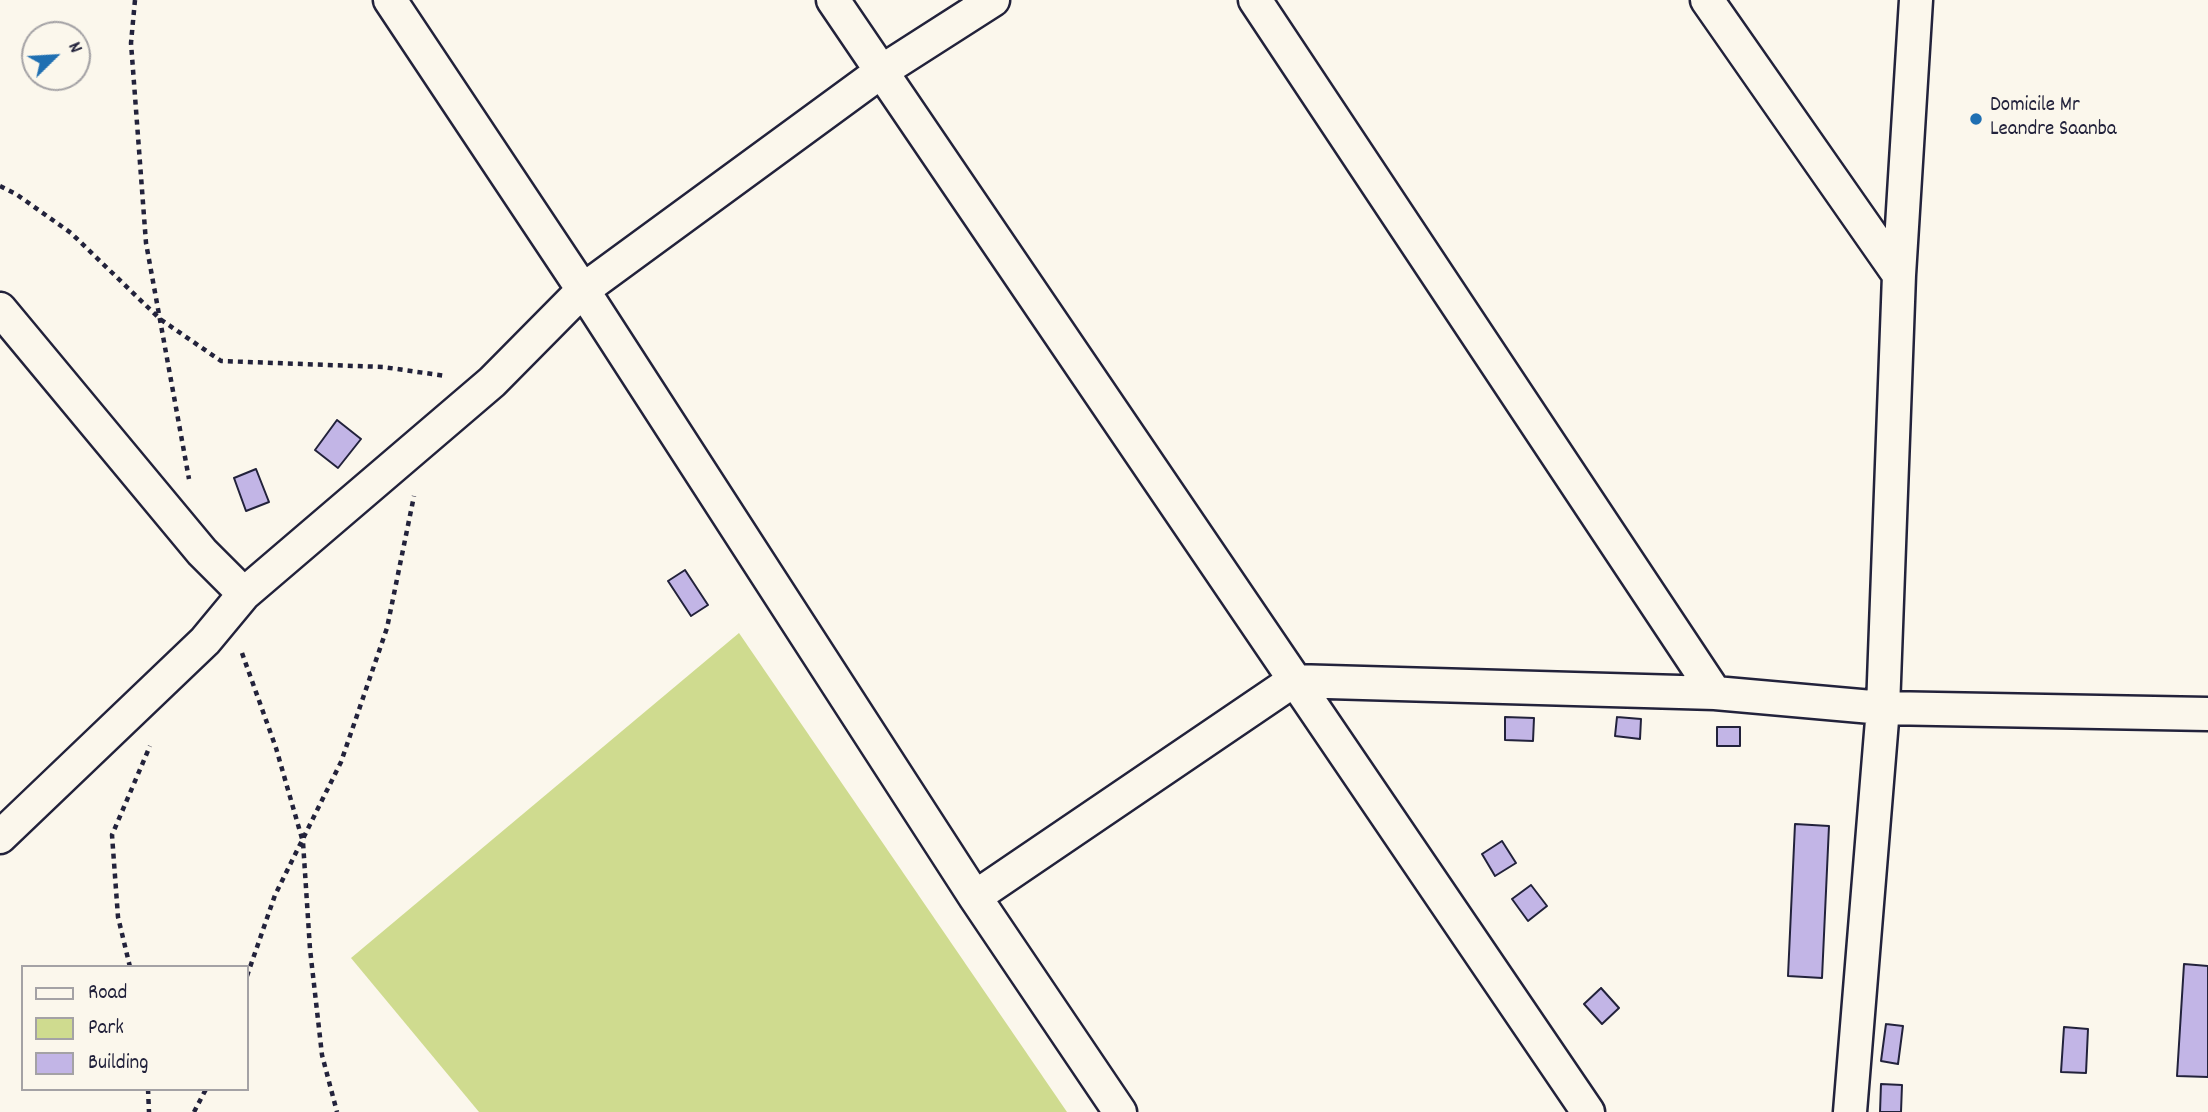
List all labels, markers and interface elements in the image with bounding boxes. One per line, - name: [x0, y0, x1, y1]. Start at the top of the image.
- north arrow: [21, 21, 91, 91]
- text: N: [60, 38, 88, 58]
- place label: Domicile Mr Leandre Saanba: [1990, 94, 2117, 144]
- marker: Domicile Mr Leandre Saanba: [1968, 111, 1984, 127]
- legend: [21, 965, 248, 1091]
- text: Road: [88, 979, 127, 1009]
- text: Park: [88, 1014, 124, 1044]
- text: Building: [88, 1049, 148, 1079]

